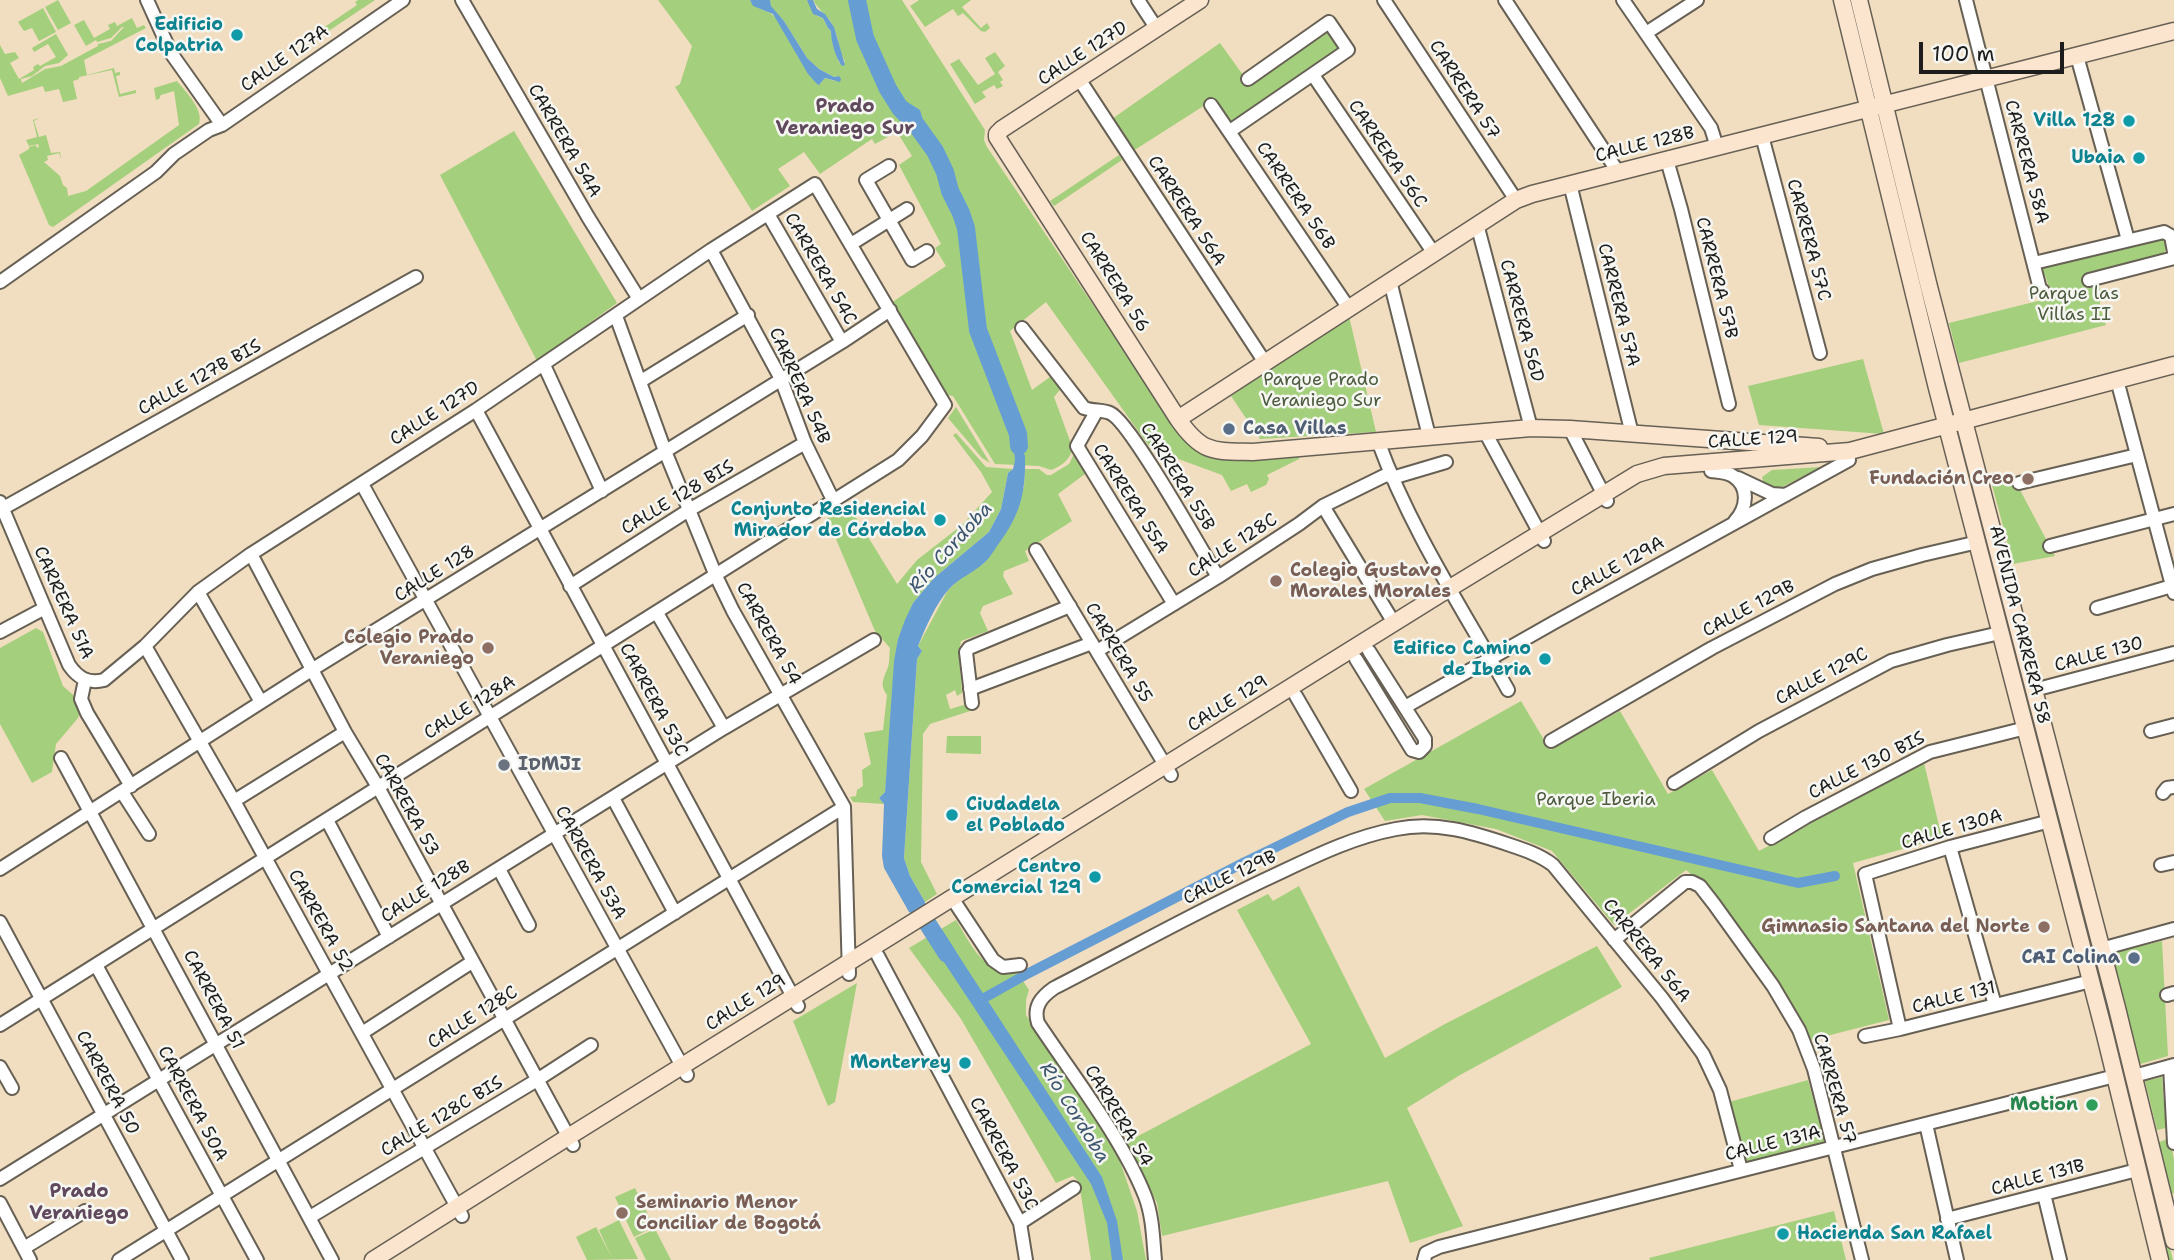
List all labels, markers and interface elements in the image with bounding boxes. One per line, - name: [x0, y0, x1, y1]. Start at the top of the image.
- place label: Edificio Colpatria: [135, 14, 223, 56]
- street label: CALLE 127D: [1034, 17, 1132, 91]
- street label: CALLE 127A: [237, 21, 333, 97]
- marker: Edificio Colpatria: [229, 27, 245, 43]
- scale bar: [1922, 28, 2067, 72]
- street label: CARRERA 57: [1424, 36, 1504, 144]
- text: 100 m: [1932, 40, 1995, 68]
- street label: CARRERA 54A: [523, 80, 605, 202]
- district label: Prado Veraniego Sur: [776, 96, 914, 140]
- street label: CARRERA 56C: [1343, 96, 1431, 212]
- street label: CARRERA 58A: [1999, 98, 2053, 226]
- place label: Villa 128: [2033, 110, 2115, 132]
- marker: Villa 128: [2121, 113, 2137, 129]
- street label: CALLE 128B: [1593, 122, 1697, 168]
- street label: CARRERA 56B: [1251, 138, 1339, 254]
- place label: Ubaia: [2071, 147, 2125, 169]
- marker: Ubaia: [2131, 150, 2147, 166]
- street label: CARRERA 56A: [1142, 152, 1230, 270]
- street label: CARRERA 57C: [1781, 177, 1835, 303]
- street label: CARRERA 54C: [779, 209, 861, 329]
- street label: CARRERA 57B: [1690, 215, 1742, 341]
- street label: CARRERA 56: [1074, 228, 1154, 336]
- street label: CARRERA 57A: [1592, 241, 1644, 369]
- street label: CARRERA 56D: [1494, 257, 1548, 385]
- park label: Parque las Villas II: [2029, 283, 2119, 326]
- street label: CARRERA 54B: [764, 324, 834, 448]
- street label: CALLE 127B BIS: [135, 335, 265, 421]
- park label: Parque Prado Veraniego Sur: [1261, 369, 1381, 412]
- street label: CALLE 127D: [386, 377, 484, 451]
- place label: Casa Villas: [1243, 418, 1346, 440]
- street label: CARRERA 55B: [1135, 419, 1219, 535]
- marker: Casa Villas: [1221, 421, 1237, 437]
- street label: CALLE 129: [1707, 426, 1799, 454]
- street label: CARRERA 55A: [1088, 440, 1172, 558]
- street label: CALLE 128 BIS: [618, 456, 738, 540]
- place label: Fundación Creo: [1869, 468, 2014, 490]
- marker: Fundación Creo: [2020, 471, 2036, 487]
- water label: Río Cordoba: [904, 498, 998, 598]
- place label: Conjunto Residencial Mirador de Córdoba: [731, 499, 926, 542]
- street label: CALLE 128C: [1184, 509, 1282, 583]
- marker: Conjunto Residencial Mirador de Córdoba: [932, 512, 948, 528]
- street label: AVENIDA CARRERA 58: [1984, 523, 2054, 727]
- street label: CALLE 129A: [1567, 532, 1669, 602]
- street label: CALLE 128: [391, 541, 479, 607]
- street label: CARRERA 51A: [28, 543, 98, 663]
- place label: Colegio Gustavo Morales Morales: [1290, 560, 1451, 602]
- marker: Colegio Gustavo Morales Morales: [1268, 573, 1284, 589]
- street label: CALLE 129B: [1699, 576, 1799, 642]
- street label: CARRERA 54: [731, 579, 805, 689]
- street label: CARRERA 55: [1080, 599, 1156, 707]
- place label: Colegio Prado Veraniego: [344, 627, 474, 670]
- street label: CALLE 130: [2052, 633, 2146, 677]
- place label: Edifico Camino de Iberia: [1393, 638, 1531, 680]
- marker: Colegio Prado Veraniego: [480, 640, 496, 656]
- street label: CARRERA 53C: [614, 640, 692, 760]
- street label: CALLE 129C: [1772, 644, 1872, 710]
- marker: Edifico Camino de Iberia: [1537, 651, 1553, 667]
- street label: CALLE 128A: [420, 671, 520, 745]
- street label: CALLE 129: [1184, 671, 1272, 737]
- street label: CALLE 130 BIS: [1805, 727, 1929, 805]
- street label: CARRERA 53: [369, 750, 443, 860]
- place label: IDMJI: [518, 754, 581, 776]
- marker: IDMJI: [496, 757, 512, 773]
- park label: Parque Iberia: [1536, 789, 1656, 811]
- place label: Ciudadela el Poblado: [966, 794, 1065, 836]
- street label: CARRERA 53A: [550, 802, 630, 924]
- street label: CALLE 130A: [1899, 805, 2005, 855]
- marker: Ciudadela el Poblado: [944, 807, 960, 823]
- street label: CALLE 129B: [1180, 846, 1280, 910]
- street label: CALLE 128B: [377, 856, 475, 928]
- place label: Centro Comercial 129: [951, 856, 1081, 898]
- street label: CARRERA 52: [283, 866, 357, 976]
- marker: Centro Comercial 129: [1087, 869, 1103, 885]
- street label: CARRERA 56A: [1598, 895, 1694, 1007]
- place label: Gimnasio Santana del Norte: [1761, 916, 2030, 938]
- marker: Gimnasio Santana del Norte: [2036, 919, 2052, 935]
- street label: CARRERA 51: [178, 947, 248, 1053]
- place label: CAI Colina: [2021, 947, 2120, 969]
- marker: CAI Colina: [2126, 950, 2142, 966]
- street label: CALLE 129: [702, 970, 790, 1036]
- street label: CALLE 131: [1910, 977, 1998, 1019]
- street label: CALLE 128C: [424, 982, 522, 1054]
- street label: CARRERA 50: [71, 1027, 143, 1139]
- street label: CARRERA 57: [1808, 1031, 1860, 1147]
- street label: CARRERA 50A: [152, 1043, 232, 1165]
- place label: Monterrey: [850, 1052, 951, 1074]
- marker: Monterrey: [957, 1055, 973, 1071]
- water label: Río Cordoba: [1034, 1059, 1114, 1167]
- street label: CARRERA 54: [1079, 1061, 1157, 1171]
- street label: CALLE 128C BIS: [377, 1072, 507, 1162]
- street label: CARRERA 53C: [964, 1094, 1042, 1214]
- place label: Motion: [2010, 1094, 2078, 1116]
- marker: Motion: [2084, 1097, 2100, 1113]
- street label: CALLE 131A: [1723, 1122, 1823, 1166]
- street label: CALLE 131B: [1989, 1155, 2087, 1201]
- district label: Prado Veraniego: [29, 1181, 129, 1225]
- place label: Seminario Menor Conciliar de Bogotá: [636, 1192, 821, 1234]
- marker: Seminario Menor Conciliar de Bogotá: [614, 1205, 630, 1221]
- place label: Hacienda San Rafael: [1797, 1223, 1992, 1245]
- marker: Hacienda San Rafael: [1775, 1226, 1791, 1242]

